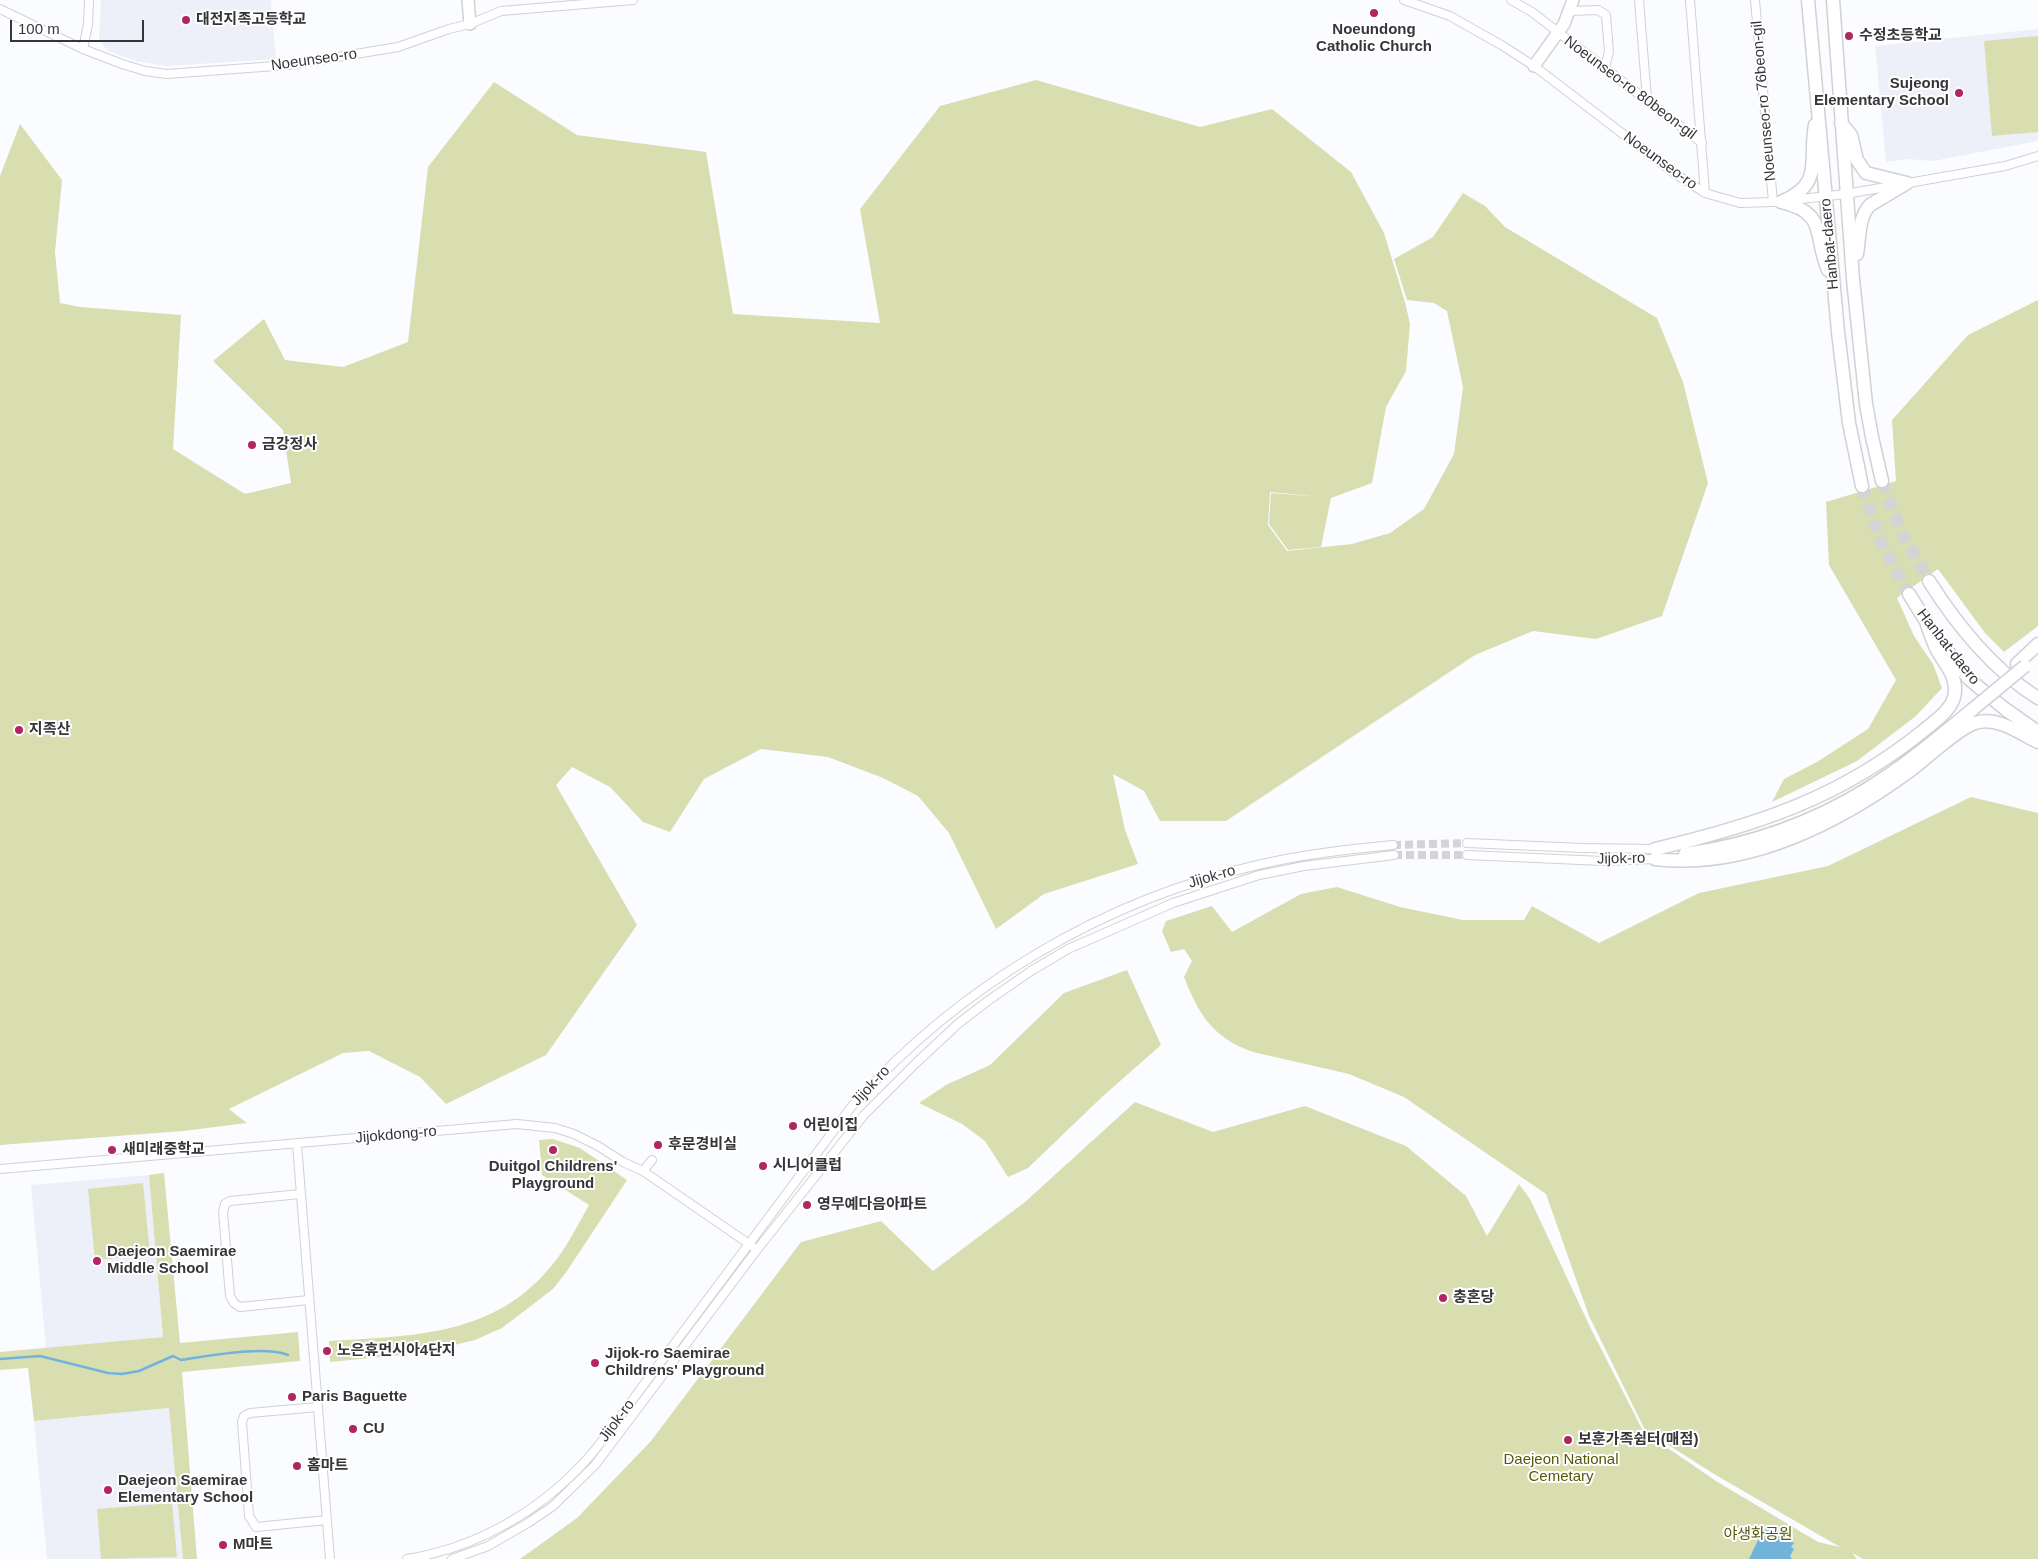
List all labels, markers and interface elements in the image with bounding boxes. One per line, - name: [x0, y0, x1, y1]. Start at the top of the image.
- marker: Noeundong Catholic Church: [1368, 7, 1380, 19]
- scale bar: [12, 10, 146, 42]
- place label: 대전지족고등학교: [196, 11, 306, 29]
- marker: 대전지족고등학교: [180, 14, 192, 26]
- text: 100 m: [18, 20, 60, 37]
- street label: Noeunseo-ro 76beon-gil: [1748, 20, 1780, 182]
- place label: Noeundong Catholic Church: [1316, 21, 1432, 56]
- place label: 수정초등학교: [1859, 27, 1942, 45]
- marker: 수정초등학교: [1843, 30, 1855, 42]
- street label: Noeunseo-ro 80beon-gil: [1560, 32, 1700, 144]
- street label: Noeunseo-ro: [270, 45, 358, 75]
- place label: Sujeong Elementary School: [1814, 75, 1949, 110]
- marker: Sujeong Elementary School: [1953, 87, 1965, 99]
- street label: Noeunseo-ro: [1620, 128, 1700, 194]
- street label: Hanbat-daero: [1817, 198, 1843, 290]
- place label: 금강정사: [262, 436, 317, 454]
- marker: 금강정사: [246, 439, 258, 451]
- street label: Hanbat-daero: [1913, 605, 1983, 689]
- place label: 지족산: [29, 721, 70, 739]
- marker: 지족산: [13, 724, 25, 736]
- street label: Jijok-ro: [1597, 850, 1645, 868]
- street label: Jijok-ro: [1186, 862, 1238, 892]
- street label: Jijok-ro: [848, 1062, 894, 1110]
- place label: 어린이집: [803, 1117, 858, 1135]
- marker: 어린이집: [787, 1120, 799, 1132]
- street label: Jijokdong-ro: [355, 1122, 437, 1148]
- place label: 후문경비실: [668, 1136, 737, 1154]
- marker: 후문경비실: [652, 1139, 664, 1151]
- place label: 새미래중학교: [122, 1141, 205, 1159]
- marker: 새미래중학교: [106, 1144, 118, 1156]
- marker: Duitgol Childrens' Playground: [547, 1144, 559, 1156]
- place label: 시니어클럽: [773, 1157, 842, 1175]
- place label: Duitgol Childrens' Playground: [489, 1158, 617, 1193]
- marker: 시니어클럽: [757, 1160, 769, 1172]
- place label: 영무예다음아파트: [817, 1196, 927, 1214]
- marker: 영무예다음아파트: [801, 1199, 813, 1211]
- place label: Daejeon Saemirae Middle School: [107, 1243, 236, 1278]
- marker: Daejeon Saemirae Middle School: [91, 1255, 103, 1267]
- place label: 충혼당: [1453, 1289, 1494, 1307]
- marker: 충혼당: [1437, 1292, 1449, 1304]
- place label: 노은휴먼시아4단지: [337, 1342, 456, 1360]
- marker: 노은휴먼시아4단지: [321, 1345, 333, 1357]
- place label: Jijok-ro Saemirae Childrens' Playground: [605, 1345, 764, 1380]
- marker: Jijok-ro Saemirae Childrens' Playground: [589, 1357, 601, 1369]
- place label: Paris Baguette: [302, 1388, 407, 1406]
- marker: Paris Baguette: [286, 1391, 298, 1403]
- street label: Jijok-ro: [595, 1396, 639, 1446]
- place label: CU: [363, 1420, 385, 1438]
- marker: CU: [347, 1423, 359, 1435]
- place label: 보훈가족쉼터(매점): [1578, 1431, 1698, 1449]
- marker: 보훈가족쉼터(매점): [1562, 1434, 1574, 1446]
- park label: Daejeon National Cemetary: [1503, 1451, 1619, 1486]
- place label: 홈마트: [307, 1457, 348, 1475]
- marker: 홈마트: [291, 1460, 303, 1472]
- place label: Daejeon Saemirae Elementary School: [118, 1472, 253, 1507]
- marker: Daejeon Saemirae Elementary School: [102, 1484, 114, 1496]
- park label: 야생화공원: [1724, 1526, 1792, 1544]
- place label: M마트: [233, 1536, 273, 1554]
- marker: M마트: [217, 1539, 229, 1551]

